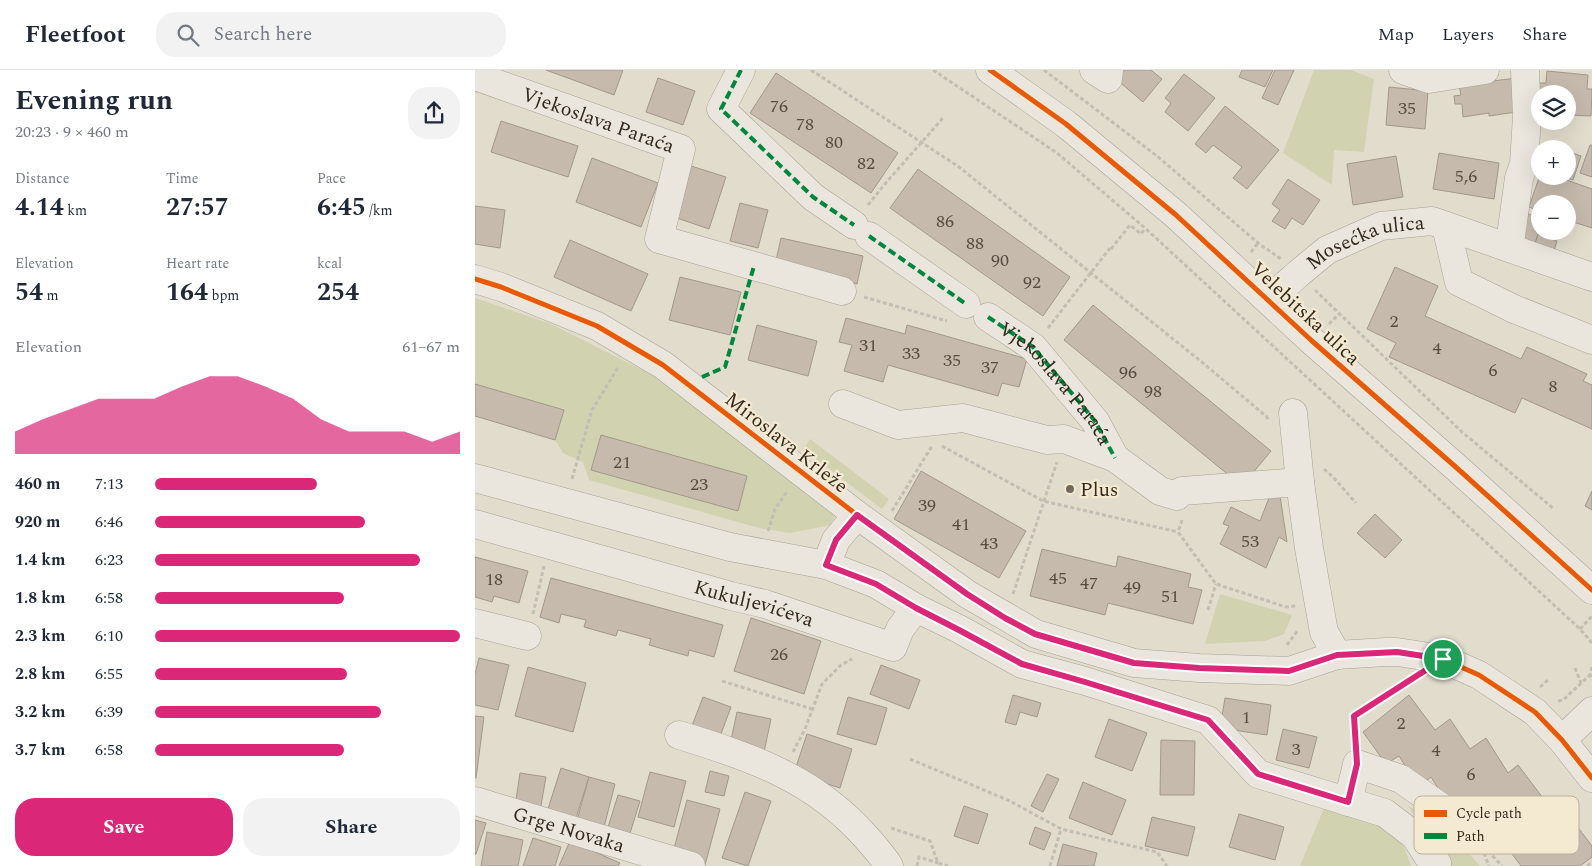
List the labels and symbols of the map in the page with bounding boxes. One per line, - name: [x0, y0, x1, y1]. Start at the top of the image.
- street label: Vjekoslava Paraća: [518, 80, 679, 162]
- house number: 76: [770, 93, 788, 120]
- house number: 35: [1398, 95, 1416, 122]
- house number: 78: [796, 111, 814, 138]
- house number: 80: [825, 129, 843, 156]
- house number: 82: [857, 150, 875, 177]
- house number: 5,6: [1455, 163, 1477, 190]
- house number: 86: [936, 208, 954, 235]
- street label: Mosećka ulica: [1300, 208, 1426, 277]
- house number: 88: [966, 230, 984, 257]
- house number: 90: [991, 247, 1009, 274]
- street label: Velebitska ulica: [1244, 255, 1367, 373]
- house number: 92: [1023, 269, 1041, 296]
- house number: 2: [1390, 308, 1399, 335]
- street label: Vjekoslava Paraća: [992, 314, 1120, 451]
- house number: 31: [859, 332, 877, 359]
- house number: 4: [1433, 335, 1442, 362]
- house number: 33: [902, 340, 920, 367]
- house number: 35: [943, 347, 961, 374]
- house number: 37: [981, 354, 999, 381]
- house number: 6: [1489, 357, 1498, 384]
- house number: 96: [1119, 359, 1137, 386]
- house number: 8: [1549, 373, 1558, 400]
- house number: 98: [1144, 378, 1162, 405]
- street label: Miroslava Krleže: [718, 385, 855, 501]
- house number: 21: [613, 449, 631, 476]
- house number: 23: [690, 471, 708, 498]
- place label: Plus: [1080, 475, 1119, 505]
- marker: Plus: [1064, 483, 1076, 495]
- house number: 39: [918, 492, 936, 519]
- house number: 41: [952, 511, 970, 538]
- house number: 53: [1241, 528, 1259, 555]
- house number: 43: [980, 530, 998, 557]
- house number: 45: [1049, 565, 1067, 592]
- house number: 18: [485, 566, 503, 593]
- house number: 47: [1080, 570, 1098, 597]
- street label: Kukuljevićeva: [690, 572, 818, 635]
- house number: 49: [1123, 574, 1141, 601]
- house number: 51: [1161, 583, 1179, 610]
- pin: [1422, 638, 1464, 680]
- house number: 26: [770, 641, 788, 668]
- house number: 1: [1242, 704, 1251, 731]
- house number: 2: [1397, 710, 1406, 737]
- house number: 3: [1292, 736, 1301, 763]
- house number: 4: [1432, 737, 1441, 764]
- house number: 6: [1467, 761, 1476, 788]
- legend: [1414, 796, 1579, 854]
- street label: Grge Novaka: [509, 799, 628, 861]
- text: Cycle path: [1456, 803, 1522, 824]
- text: Path: [1456, 826, 1485, 847]

